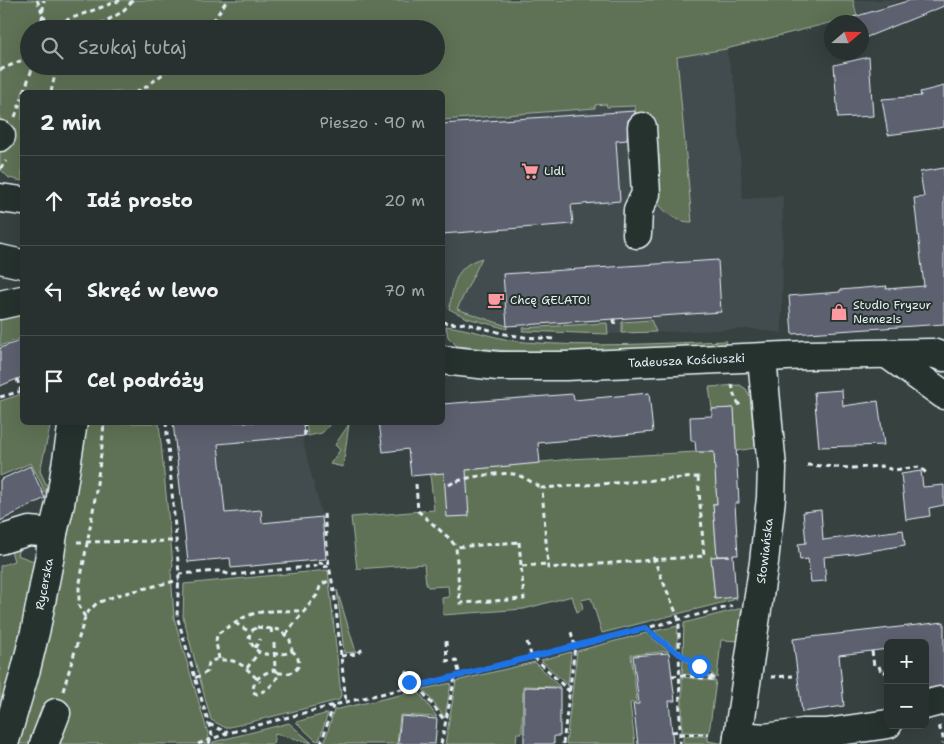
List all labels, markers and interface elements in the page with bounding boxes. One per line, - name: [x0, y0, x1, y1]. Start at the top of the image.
- north arrow: [824, 15, 869, 60]
- search box: [20, 20, 445, 75]
- icon: search: [38, 34, 66, 62]
- text: Szukaj tutaj: [78, 35, 187, 60]
- text: 2 min: [40, 109, 101, 137]
- text: Pieszo · 90 m: [320, 112, 425, 133]
- supermarket icon: Lidl: [520, 161, 540, 181]
- place label: Lidl: [544, 163, 565, 179]
- icon: ahead: [40, 187, 68, 215]
- text: Idź prosto: [87, 188, 193, 213]
- text: 20 m: [384, 190, 425, 211]
- icon: left: [40, 277, 68, 305]
- text: Skręć w lewo: [87, 278, 219, 303]
- text: 70 m: [384, 280, 425, 301]
- cafe icon: Chcę GELATO!: [486, 290, 506, 310]
- place label: Chcę GELATO!: [510, 292, 590, 308]
- place label: Studio Fryzur Nemezis: [853, 297, 932, 327]
- shop icon: Studio Fryzur Nemezis: [829, 302, 849, 322]
- street label: Tadeusza Kościuszki: [628, 350, 745, 371]
- icon: arrive: [40, 367, 68, 395]
- text: Cel podróży: [87, 368, 204, 393]
- street label: Słowiańska: [753, 517, 777, 585]
- street label: Rycerska: [32, 556, 57, 611]
- map controls: [884, 639, 929, 729]
- button: +: [884, 639, 929, 684]
- route start: [688, 655, 711, 678]
- route end: [398, 671, 421, 694]
- button: −: [884, 684, 929, 729]

